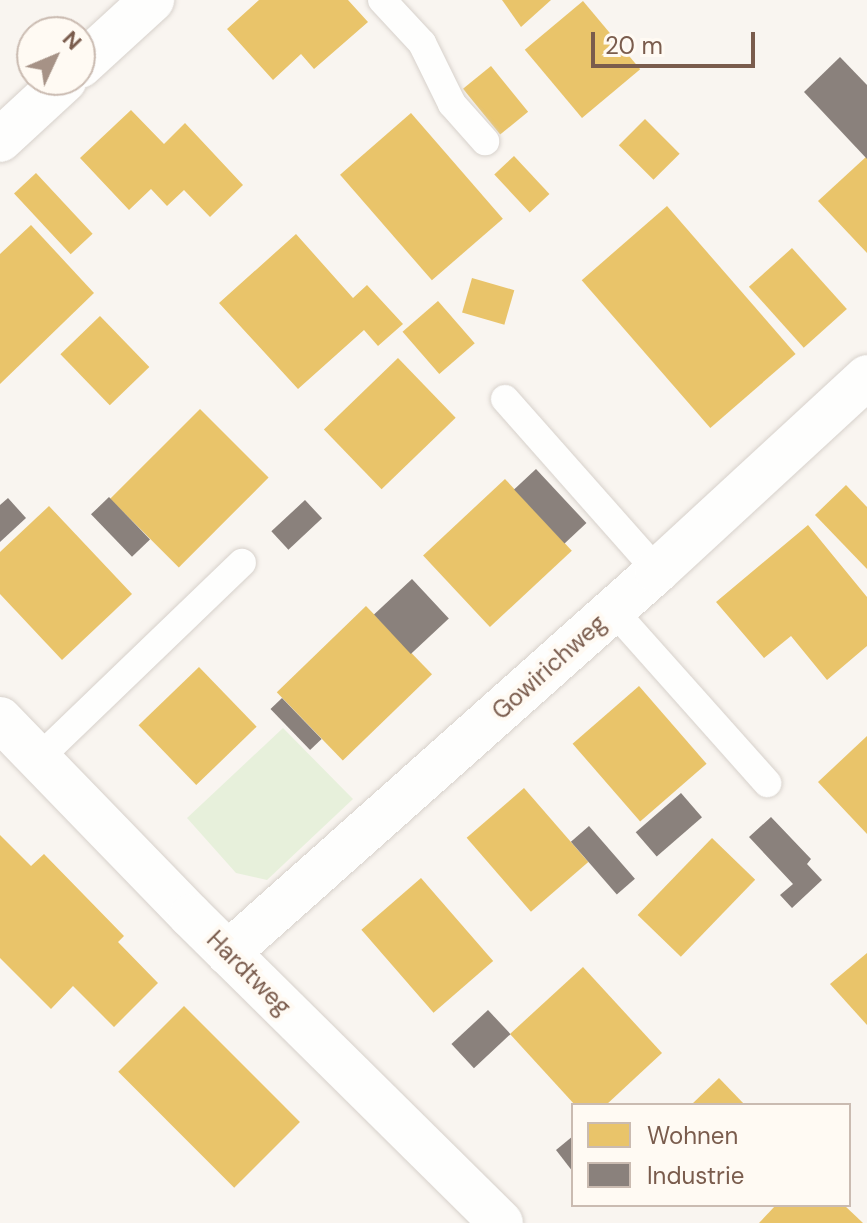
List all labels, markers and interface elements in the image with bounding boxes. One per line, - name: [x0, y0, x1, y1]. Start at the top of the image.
- north arrow: [16, 16, 96, 96]
- scale bar: [595, 16, 759, 66]
- text: N: [56, 25, 88, 56]
- text: 20 m: [605, 30, 663, 61]
- street label: Gowirichweg: [486, 608, 612, 726]
- street label: Hardtweg: [201, 925, 297, 1021]
- legend: [571, 1103, 851, 1207]
- text: Wohnen: [647, 1120, 738, 1151]
- text: Industrie: [647, 1160, 744, 1191]

